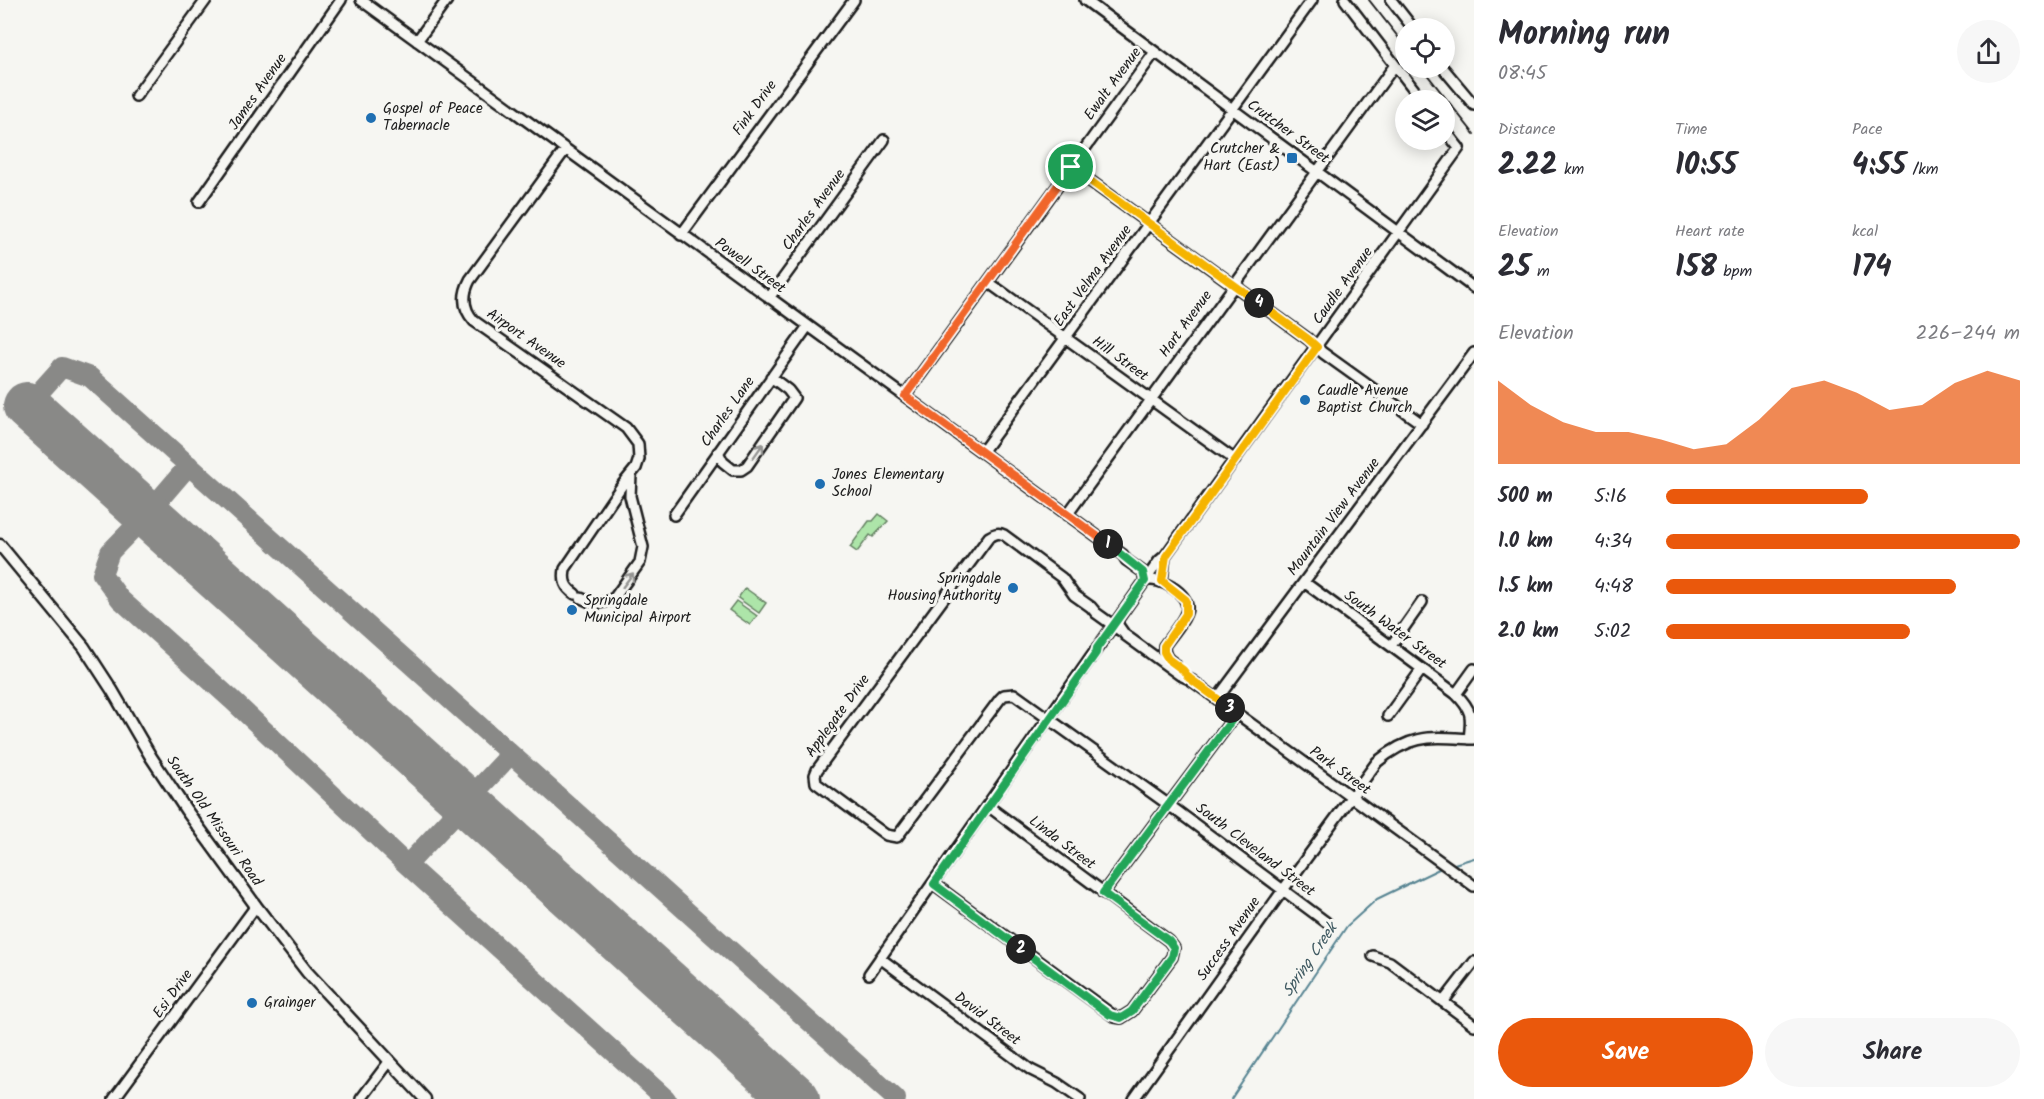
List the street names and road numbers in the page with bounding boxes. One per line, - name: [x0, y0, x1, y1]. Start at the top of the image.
- street label: Ewalt Avenue: [1078, 42, 1148, 126]
- street label: James Avenue: [223, 48, 294, 135]
- street label: Fink Drive: [727, 75, 784, 141]
- street label: Crutcher Street: [1242, 94, 1335, 170]
- street label: Charles Avenue: [776, 164, 852, 256]
- street label: East Velma Avenue: [1048, 220, 1139, 332]
- street label: Powell Street: [709, 232, 791, 300]
- street label: Caudle Avenue: [1306, 242, 1380, 330]
- street label: Hart Avenue: [1153, 285, 1219, 363]
- street label: Airport Avenue: [481, 303, 571, 376]
- street label: Hill Street: [1087, 330, 1154, 388]
- street label: Charles Lane: [695, 371, 761, 452]
- street label: Mountain View Avenue: [1281, 453, 1387, 581]
- street label: South Water Street: [1339, 584, 1452, 676]
- street label: Applegate Drive: [800, 669, 877, 763]
- street label: Park Street: [1304, 740, 1376, 802]
- street label: South Old Missouri Road: [160, 751, 269, 892]
- street label: South Cleveland Street: [1190, 797, 1320, 903]
- street label: Linda Street: [1023, 810, 1101, 876]
- street label: Success Avenue: [1191, 892, 1267, 986]
- street label: Esi Drive: [147, 964, 199, 1024]
- street label: David Street: [949, 986, 1026, 1052]

